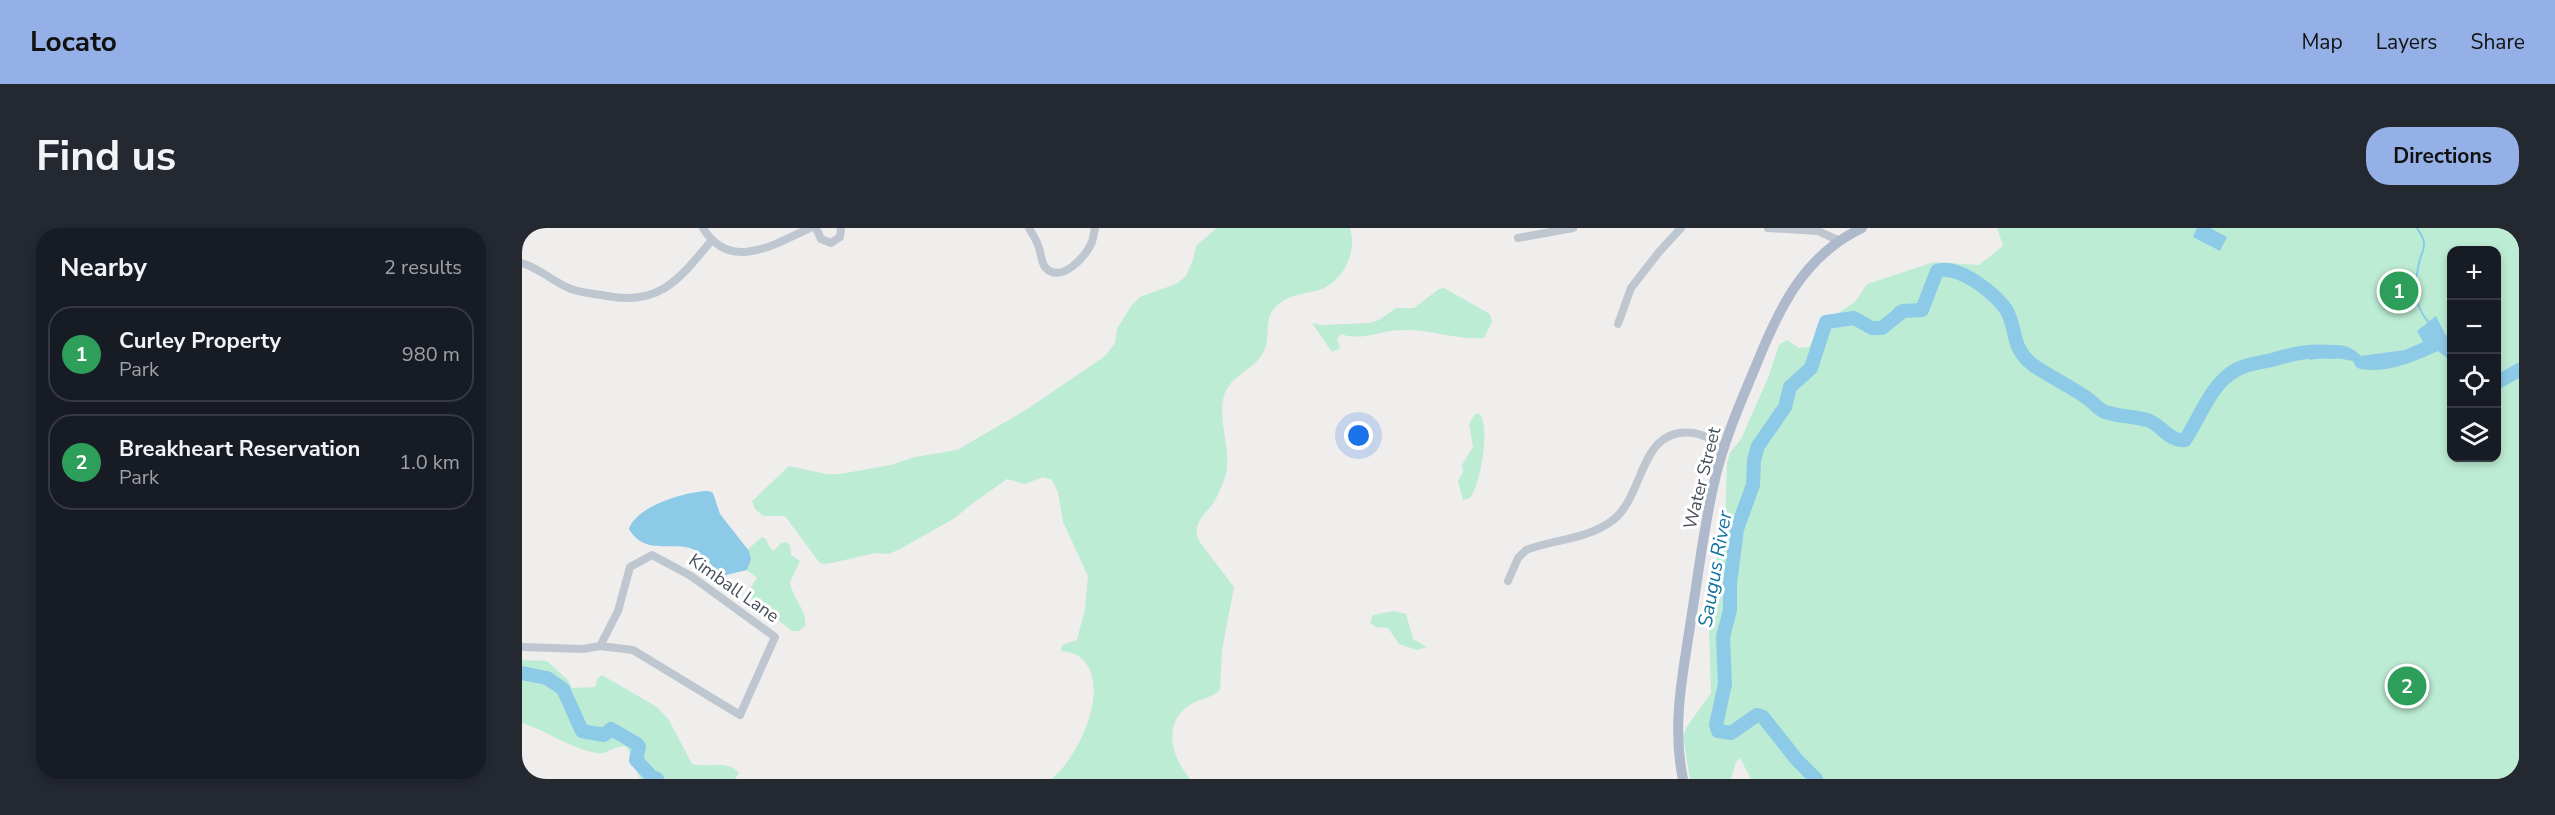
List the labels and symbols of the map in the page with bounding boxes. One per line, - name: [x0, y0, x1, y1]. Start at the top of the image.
- pin: 1: [2380, 268, 2418, 314]
- your location: [1344, 421, 1373, 450]
- street label: Water Street: [1678, 424, 1726, 532]
- water label: Saugus River: [1691, 508, 1739, 629]
- street label: Kimball Lane: [684, 548, 784, 628]
- pin: 2: [2388, 664, 2426, 708]

